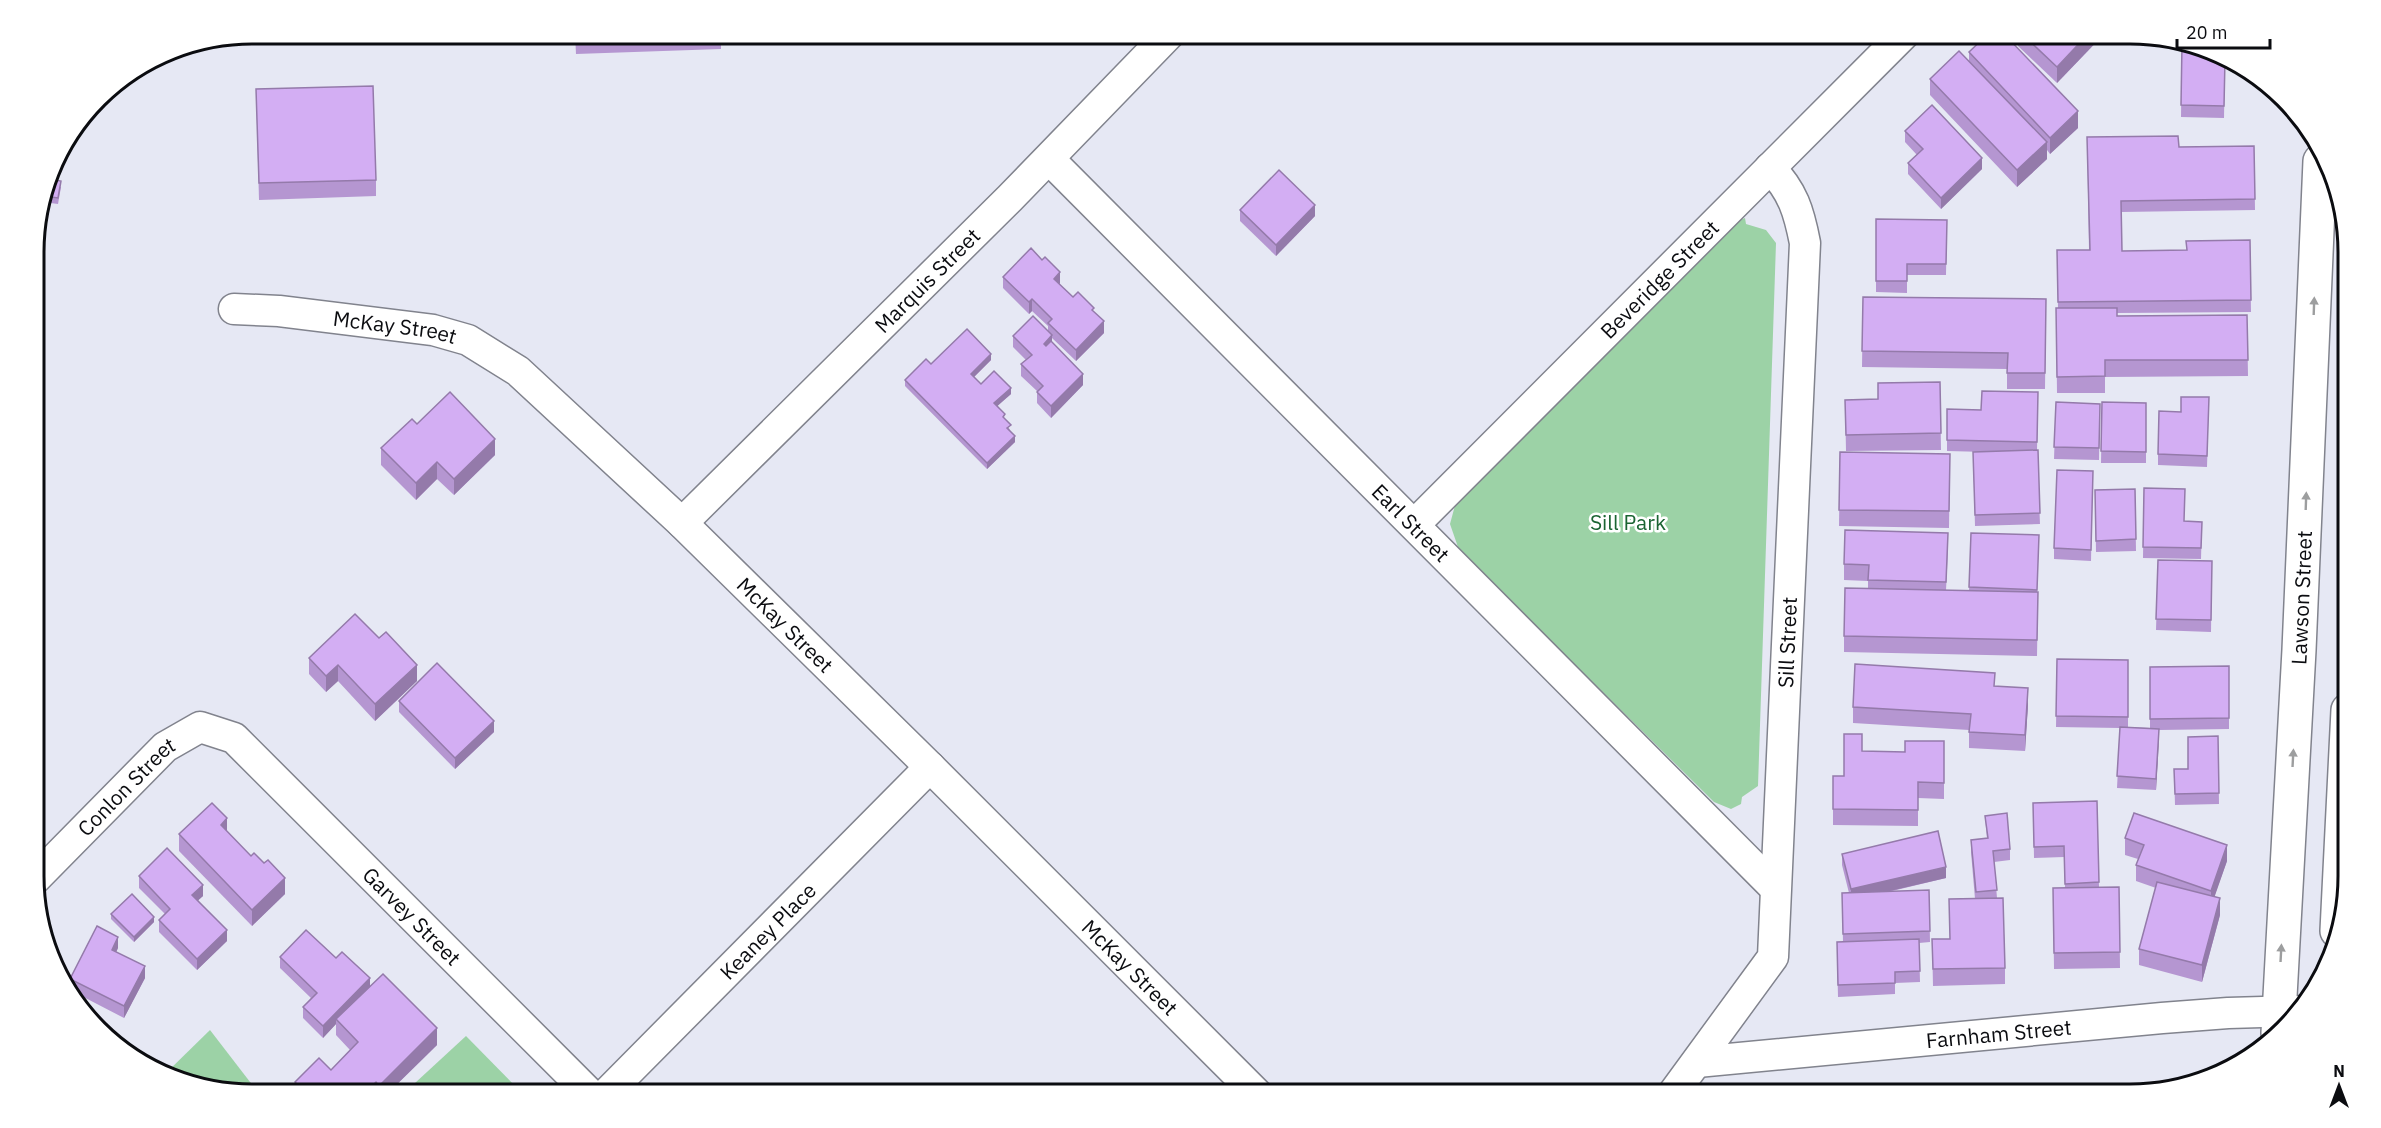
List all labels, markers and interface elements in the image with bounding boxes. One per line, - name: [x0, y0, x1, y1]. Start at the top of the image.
- scale bar: [2177, 12, 2270, 50]
- text: 20 m: [2186, 21, 2228, 44]
- street label: Beveridge Street: [1594, 214, 1725, 345]
- street label: Marquis Street: [868, 222, 986, 339]
- one-way arrow: [2309, 296, 2319, 315]
- street label: McKay Street: [331, 304, 460, 350]
- street label: Earl Street: [1366, 477, 1456, 568]
- one-way arrow: [2301, 491, 2310, 510]
- park label: Sill Park: [1590, 508, 1666, 536]
- street label: Lawson Street: [2284, 530, 2318, 665]
- street label: McKay Street: [731, 571, 840, 678]
- street label: Sill Street: [1771, 596, 1803, 689]
- street label: Conlon Street: [71, 730, 180, 842]
- one-way arrow: [2288, 749, 2298, 768]
- street label: Garvey Street: [357, 861, 467, 971]
- street label: Keaney Place: [713, 876, 822, 986]
- street label: McKay Street: [1076, 913, 1184, 1021]
- one-way arrow: [2277, 943, 2286, 962]
- street label: Farnham Street: [1925, 1013, 2073, 1054]
- north arrow: [2309, 1056, 2369, 1116]
- text: N: [2333, 1061, 2345, 1081]

